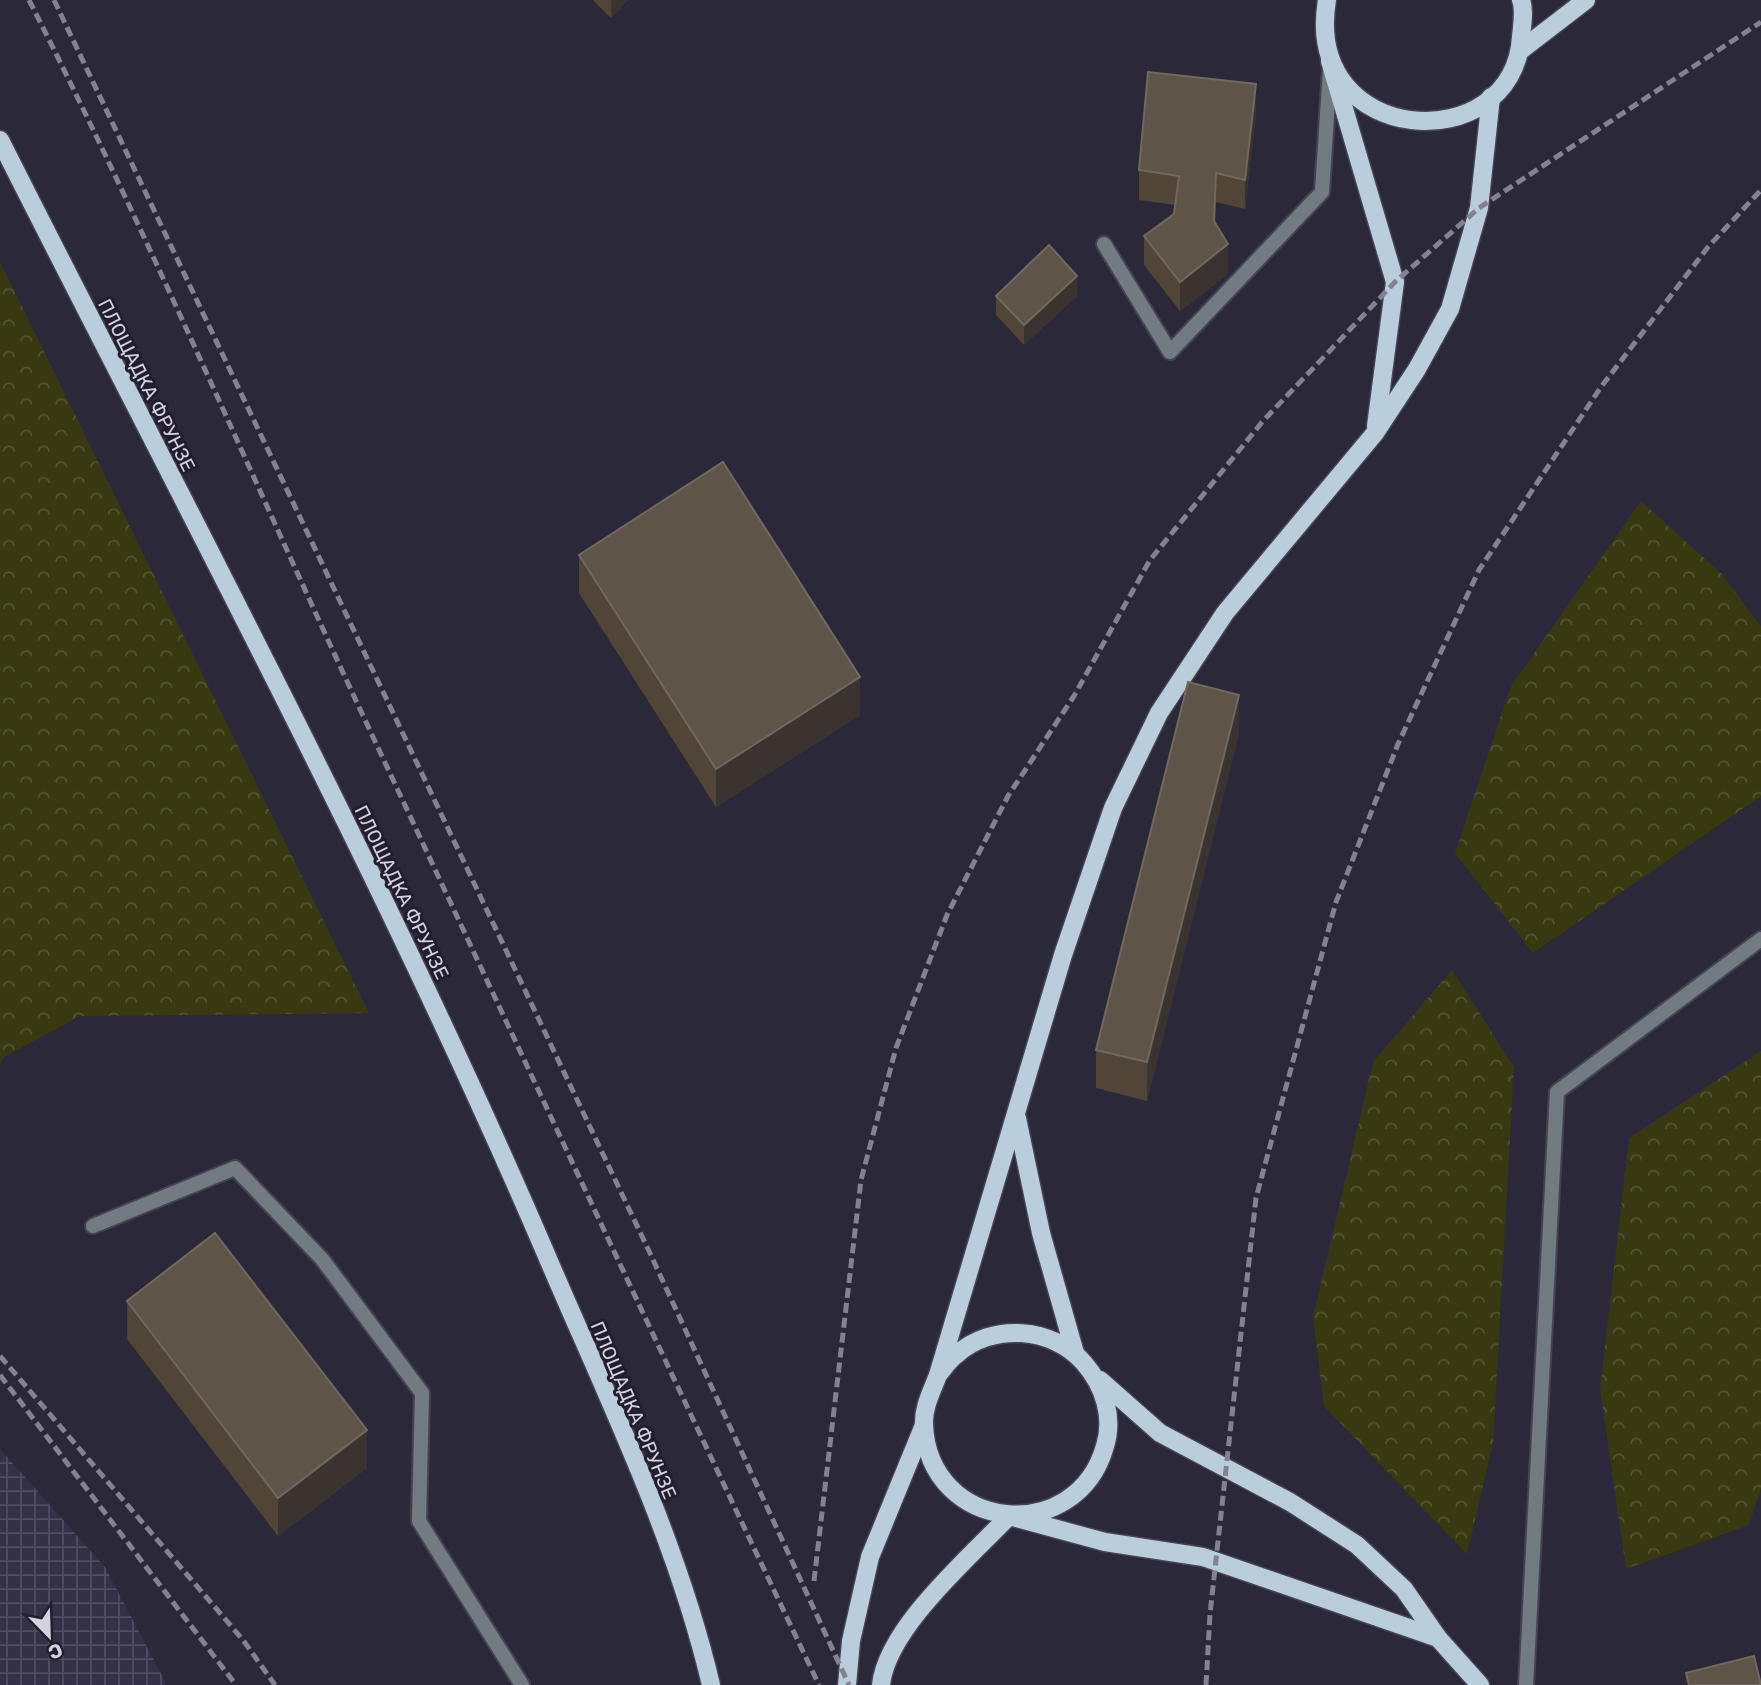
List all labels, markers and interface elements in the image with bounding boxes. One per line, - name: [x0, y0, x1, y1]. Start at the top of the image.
- street label: ПЛОЩАДКА ФРУНЗЕ: [93, 295, 200, 475]
- street label: ПЛОЩАДКА ФРУНЗЕ: [349, 801, 454, 983]
- street label: ПЛОЩАДКА ФРУНЗЕ: [586, 1318, 681, 1502]
- north arrow: [14, 1601, 84, 1671]
- text: С: [45, 1638, 66, 1664]

